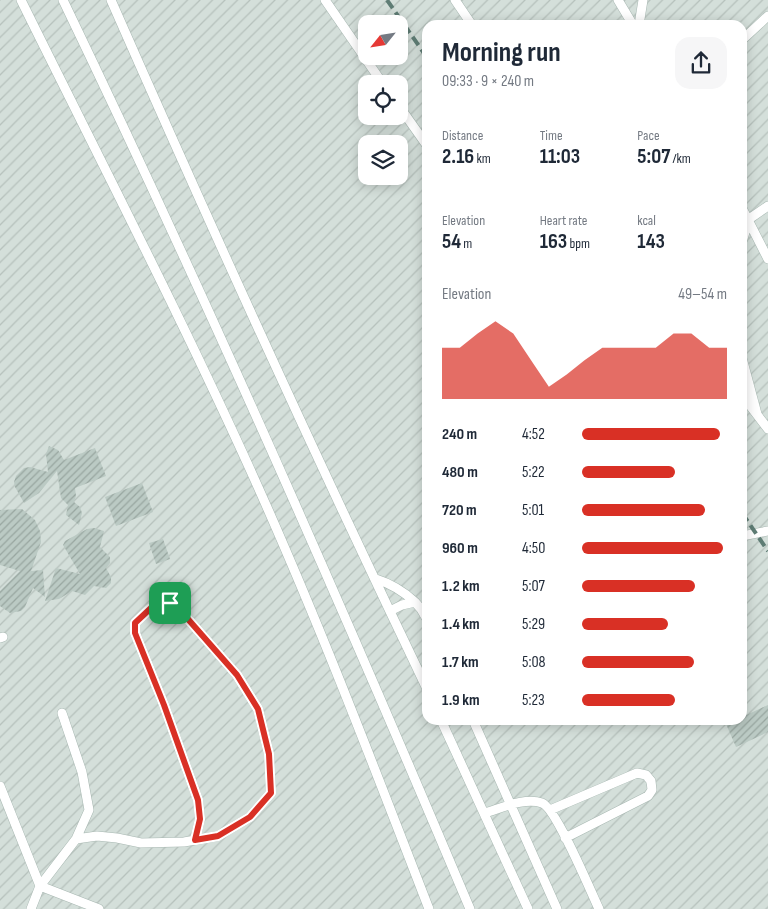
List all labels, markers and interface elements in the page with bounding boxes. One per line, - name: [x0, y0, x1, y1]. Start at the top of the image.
- north arrow: [358, 15, 408, 65]
- map controls: [358, 15, 408, 185]
- text: Morning run: [442, 36, 561, 69]
- button: share: [675, 37, 727, 89]
- text: 09:33 · 9 × 240 m: [442, 72, 534, 91]
- button: locate: [358, 75, 408, 125]
- text: Distance: [442, 127, 483, 144]
- text: Time: [540, 127, 563, 144]
- text: Pace: [637, 127, 660, 144]
- button: layers: [358, 135, 408, 185]
- text: 2.16: [442, 144, 474, 169]
- text: 11:03: [540, 144, 580, 169]
- text: 5:07: [637, 144, 670, 169]
- text: km: [474, 150, 491, 167]
- text: /km: [670, 150, 691, 167]
- text: Elevation: [442, 212, 485, 229]
- text: Heart rate: [540, 212, 587, 229]
- text: kcal: [637, 212, 656, 229]
- text: 54: [442, 229, 461, 254]
- text: 163: [540, 229, 567, 254]
- text: 143: [637, 229, 665, 254]
- text: m: [461, 235, 472, 252]
- text: bpm: [567, 235, 590, 252]
- text: Elevation: [442, 285, 491, 304]
- text: 49–54 m: [678, 285, 727, 304]
- text: 240 m: [442, 425, 477, 444]
- text: 4:52: [522, 425, 545, 444]
- text: 480 m: [442, 463, 478, 482]
- text: 5:22: [522, 463, 545, 482]
- text: 720 m: [442, 501, 477, 520]
- text: 5:01: [522, 501, 544, 520]
- text: 960 m: [442, 539, 478, 558]
- text: 4:50: [522, 539, 545, 558]
- text: 1.2 km: [442, 577, 480, 596]
- text: 5:07: [522, 577, 545, 596]
- pin: [149, 582, 191, 624]
- icon: arrive: [156, 589, 184, 617]
- text: 1.4 km: [442, 615, 480, 634]
- text: 5:29: [522, 615, 545, 634]
- text: 1.7 km: [442, 653, 479, 672]
- text: 5:08: [522, 653, 546, 672]
- text: 1.9 km: [442, 691, 480, 710]
- text: 5:23: [522, 691, 545, 710]

